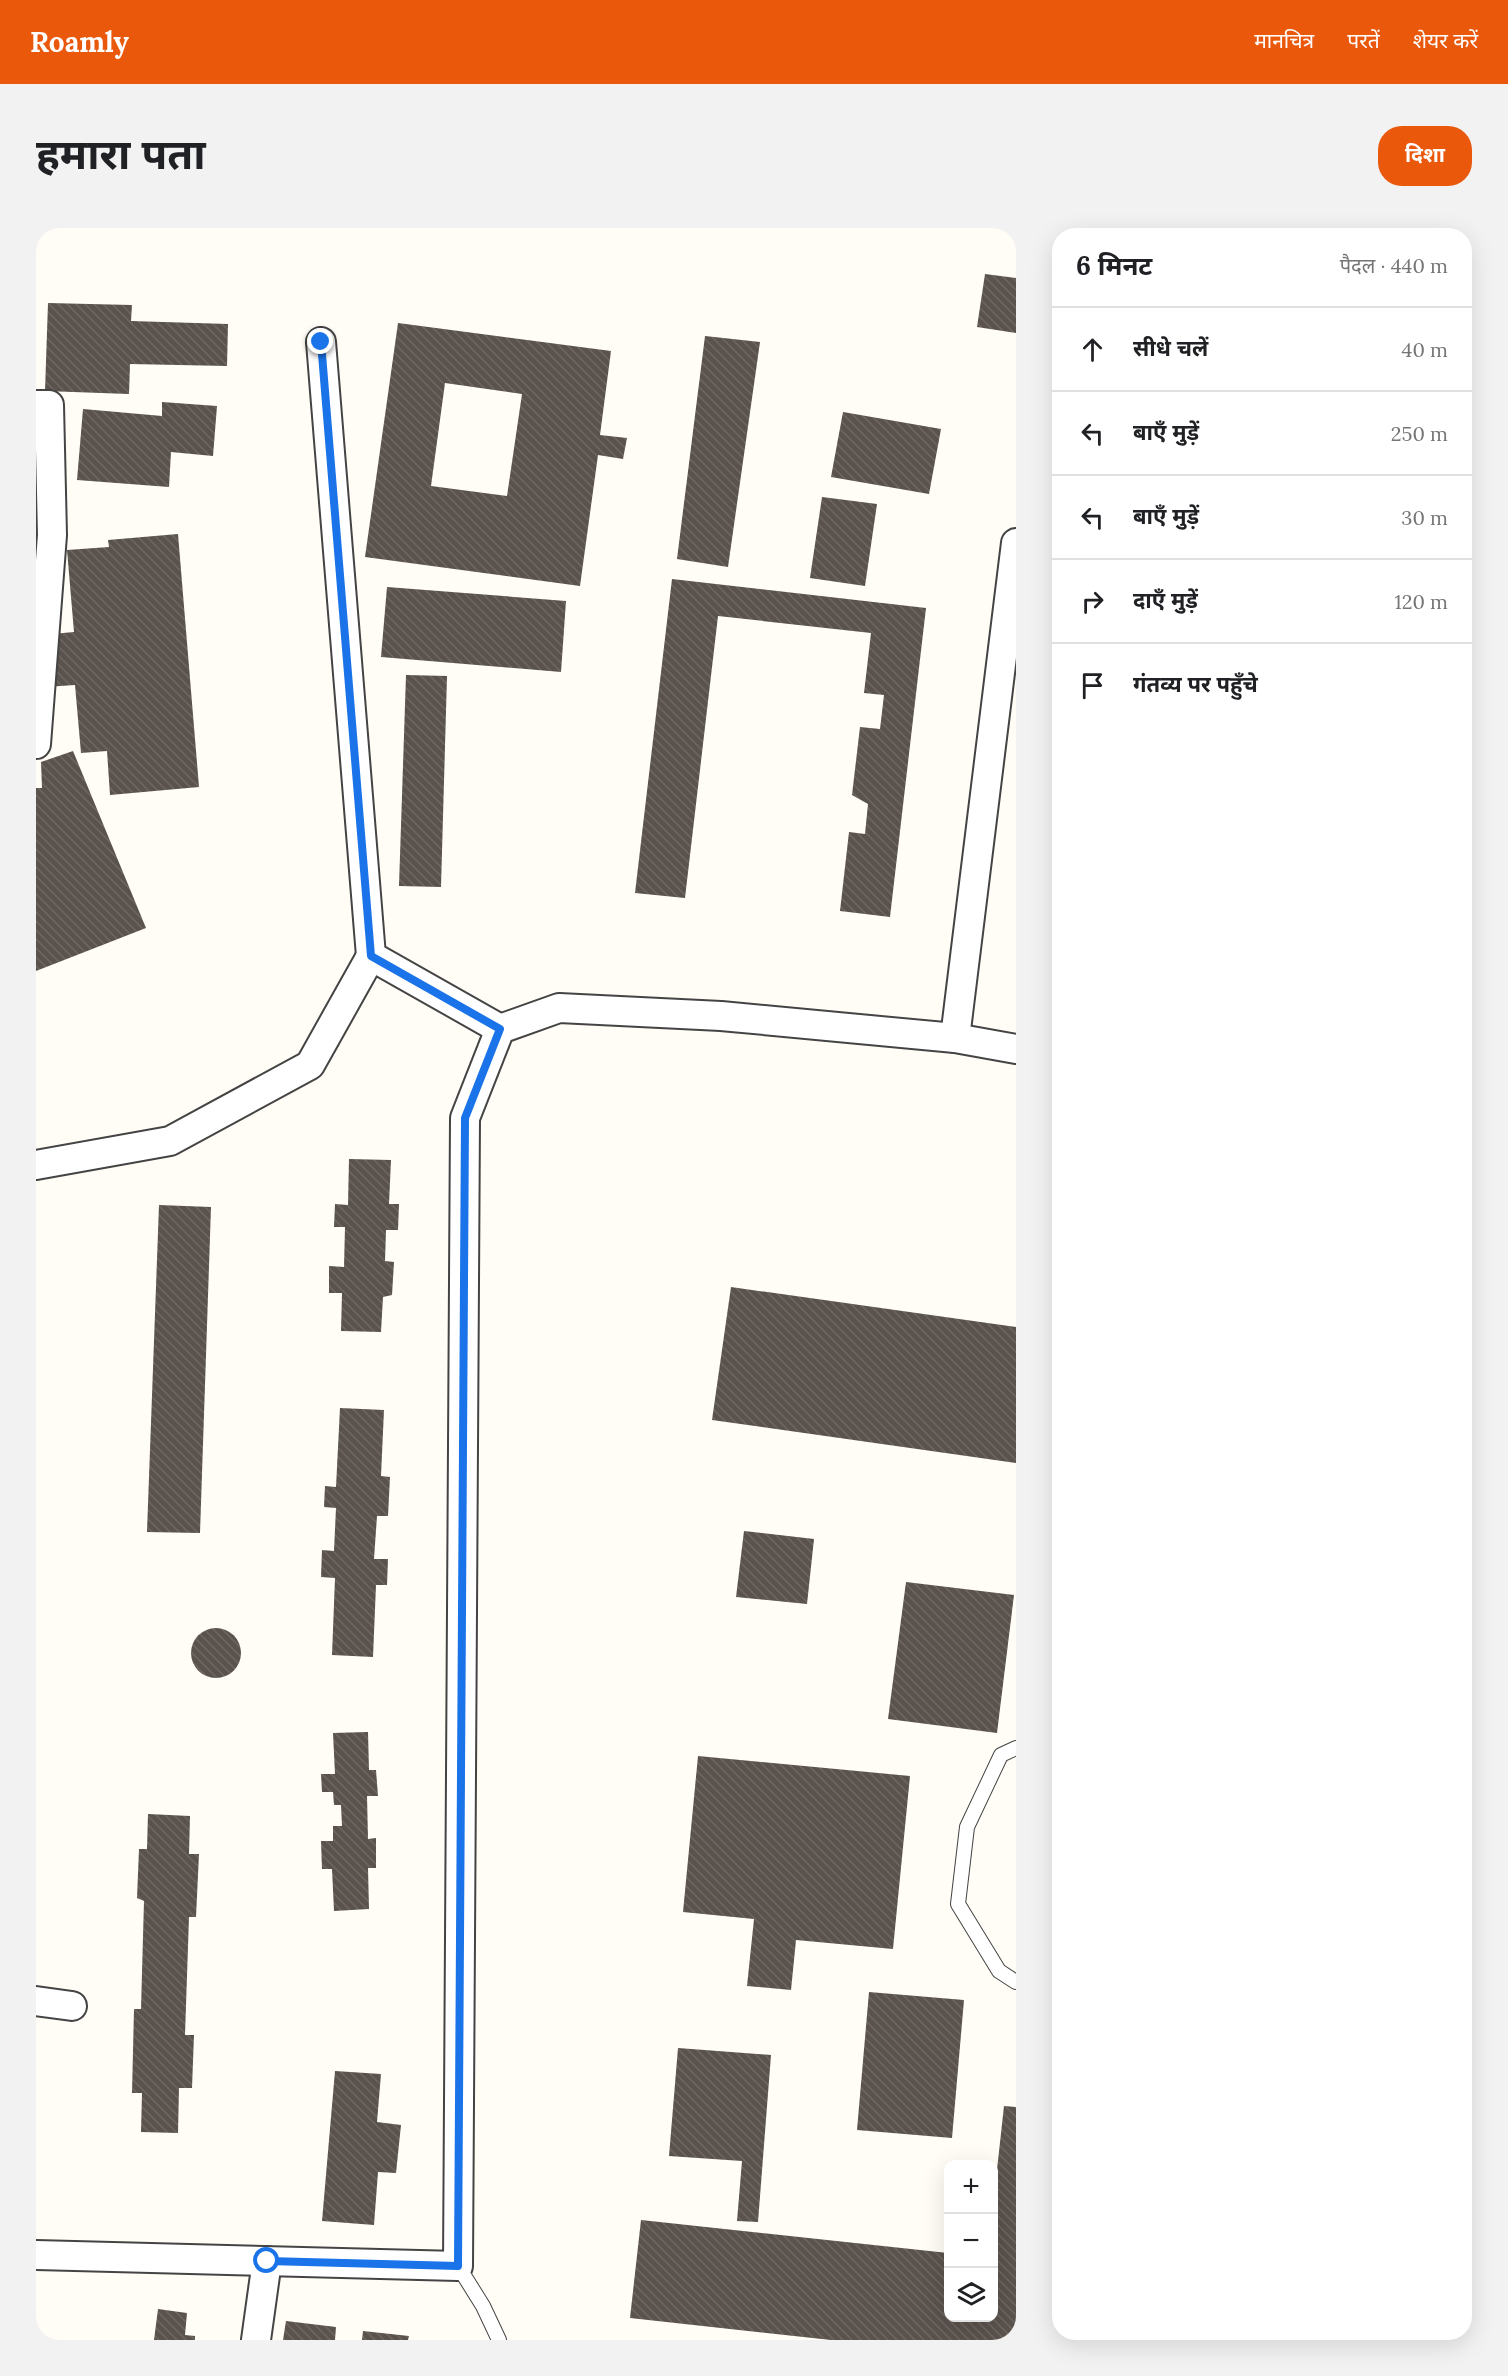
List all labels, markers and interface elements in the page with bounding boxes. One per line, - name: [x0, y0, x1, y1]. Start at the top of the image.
- text: Roamly: [30, 24, 129, 60]
- text: मानचित्र: [1254, 27, 1314, 54]
- text: परतें: [1347, 27, 1380, 54]
- text: शेयर करें: [1413, 27, 1478, 54]
- button: दिशा: [1378, 126, 1472, 186]
- text: हमारा पता: [36, 127, 206, 181]
- text: 6 मिनट: [1076, 249, 1152, 282]
- text: पैदल · 440 m: [1340, 253, 1448, 278]
- route end: [307, 328, 333, 354]
- icon: ahead: [1076, 333, 1109, 366]
- text: सीधे चलें: [1133, 334, 1208, 362]
- text: 40 m: [1402, 337, 1448, 362]
- icon: left: [1076, 417, 1109, 450]
- text: बाएँ मुड़ें: [1133, 418, 1199, 446]
- text: 250 m: [1391, 421, 1448, 446]
- icon: left: [1076, 501, 1109, 534]
- text: बाएँ मुड़ें: [1133, 502, 1199, 530]
- text: 30 m: [1401, 505, 1448, 530]
- icon: right: [1076, 585, 1109, 618]
- text: दाएँ मुड़ें: [1133, 586, 1198, 614]
- text: 120 m: [1394, 589, 1448, 614]
- icon: arrive: [1076, 669, 1109, 702]
- text: गंतव्य पर पहुँचे: [1133, 670, 1258, 698]
- map controls: [944, 2160, 998, 2322]
- button: +: [944, 2160, 998, 2214]
- button: −: [944, 2214, 998, 2268]
- route start: [253, 2247, 279, 2273]
- button: layers: [944, 2268, 998, 2322]

